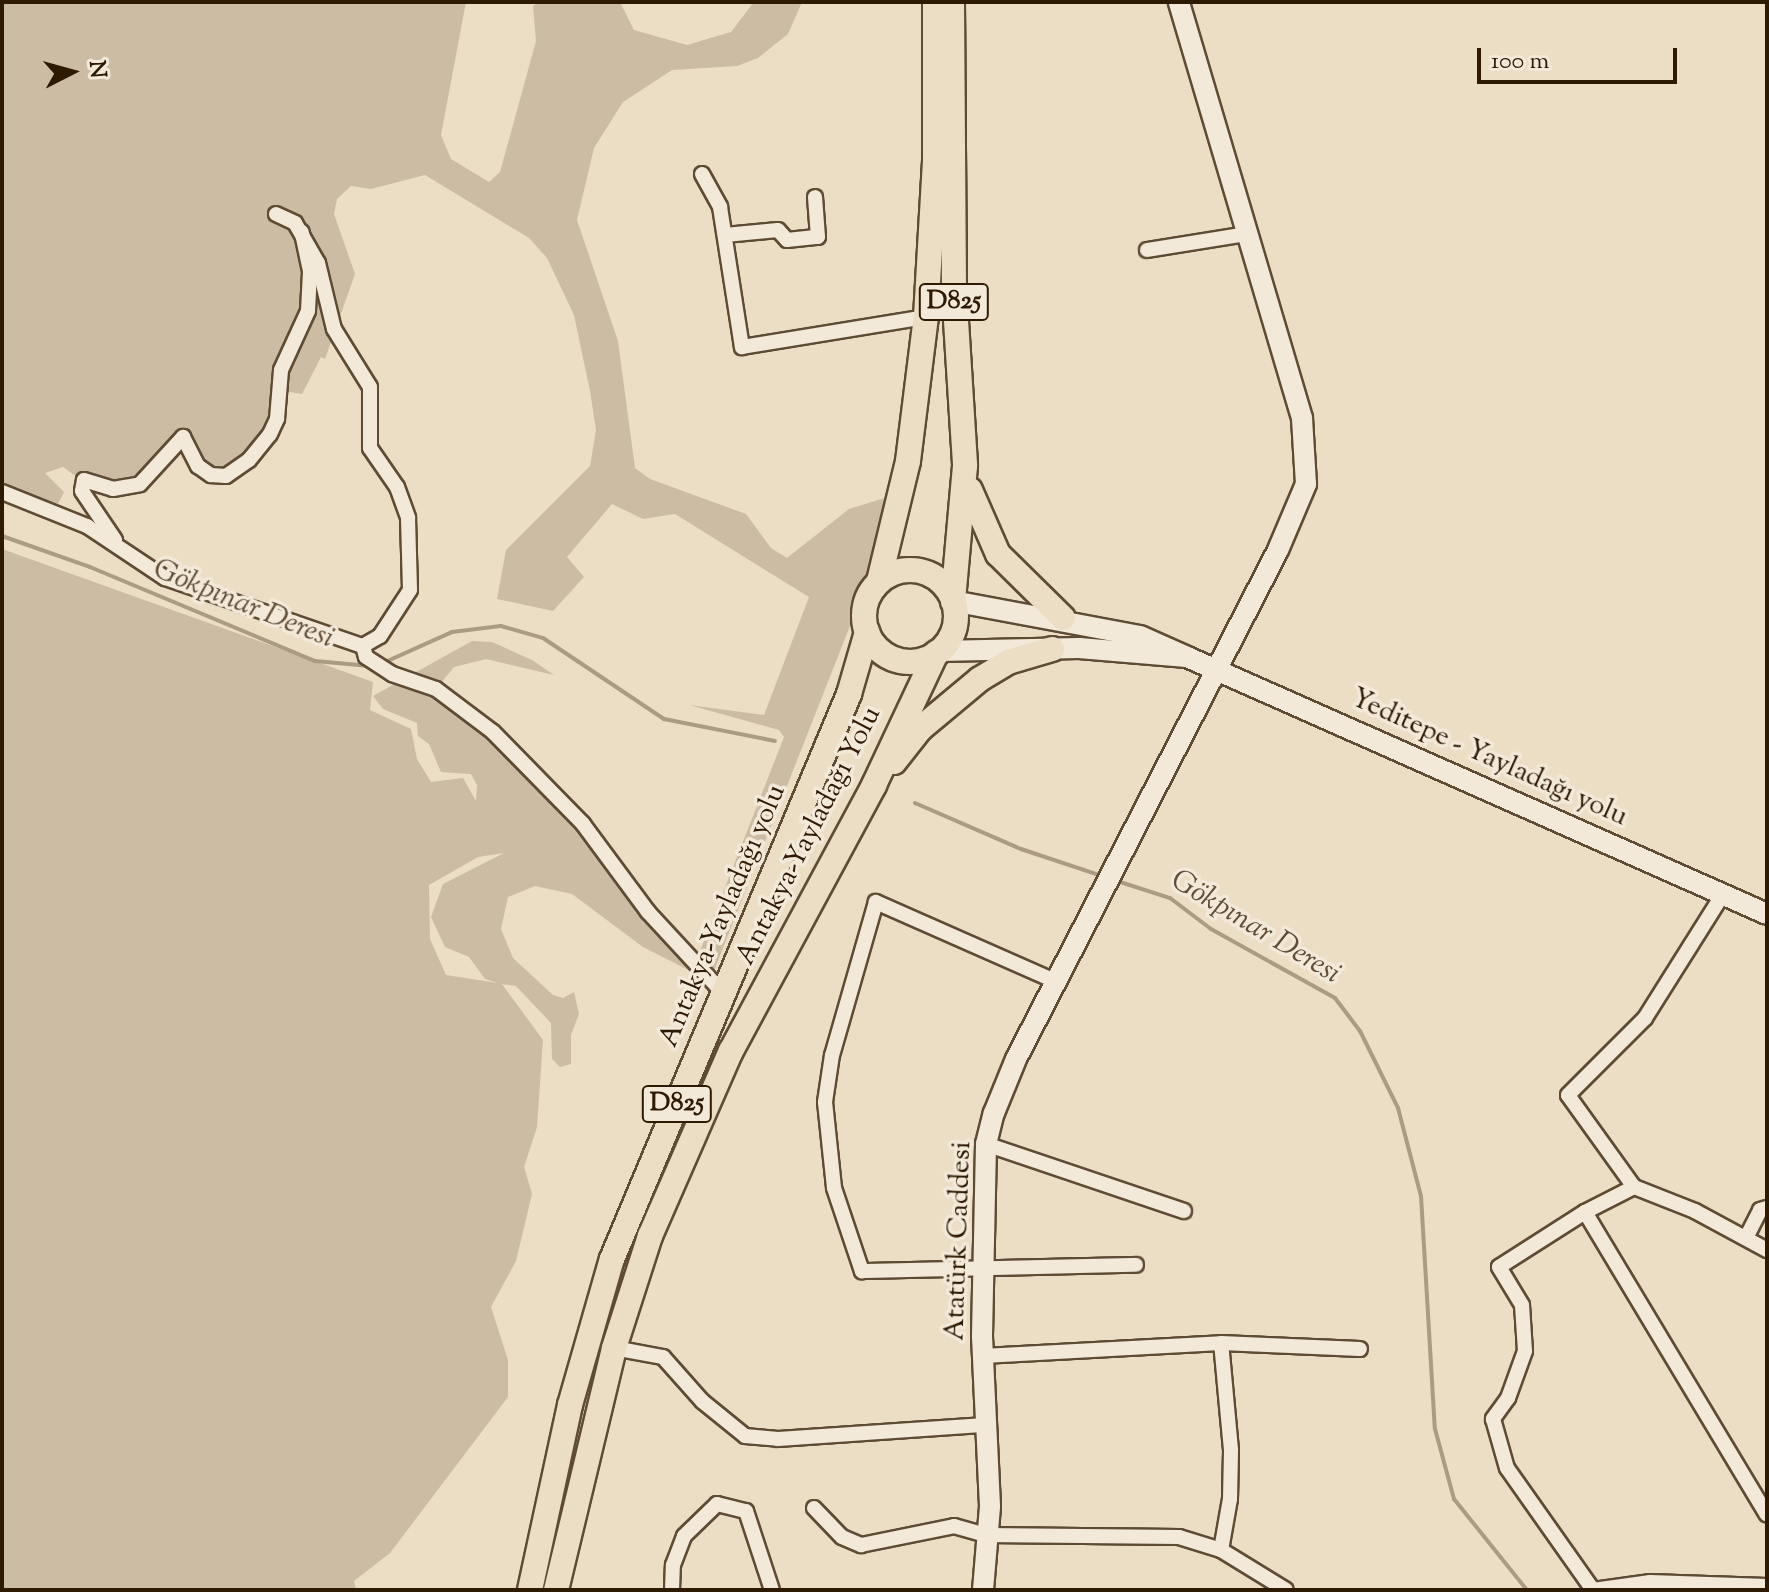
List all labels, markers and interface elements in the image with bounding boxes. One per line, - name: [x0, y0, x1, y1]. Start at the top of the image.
- north arrow: [32, 32, 112, 112]
- scale bar: [1481, 32, 1681, 82]
- text: 100 m: [1491, 45, 1549, 79]
- text: N: [79, 59, 113, 80]
- road number: D825: [918, 280, 990, 324]
- water label: Gökpınar Deresi: [147, 552, 339, 658]
- street label: Yeditepe - Yayladağı yolu: [1346, 682, 1632, 834]
- street label: Antakya-Yayladağı Yolu: [729, 701, 889, 971]
- street label: Antakya-Yayladağı yolu: [652, 780, 794, 1052]
- water label: Gökpınar Deresi: [1164, 863, 1346, 993]
- road number: D825: [641, 1082, 713, 1126]
- street label: Atatürk Caddesi: [939, 1141, 979, 1341]

